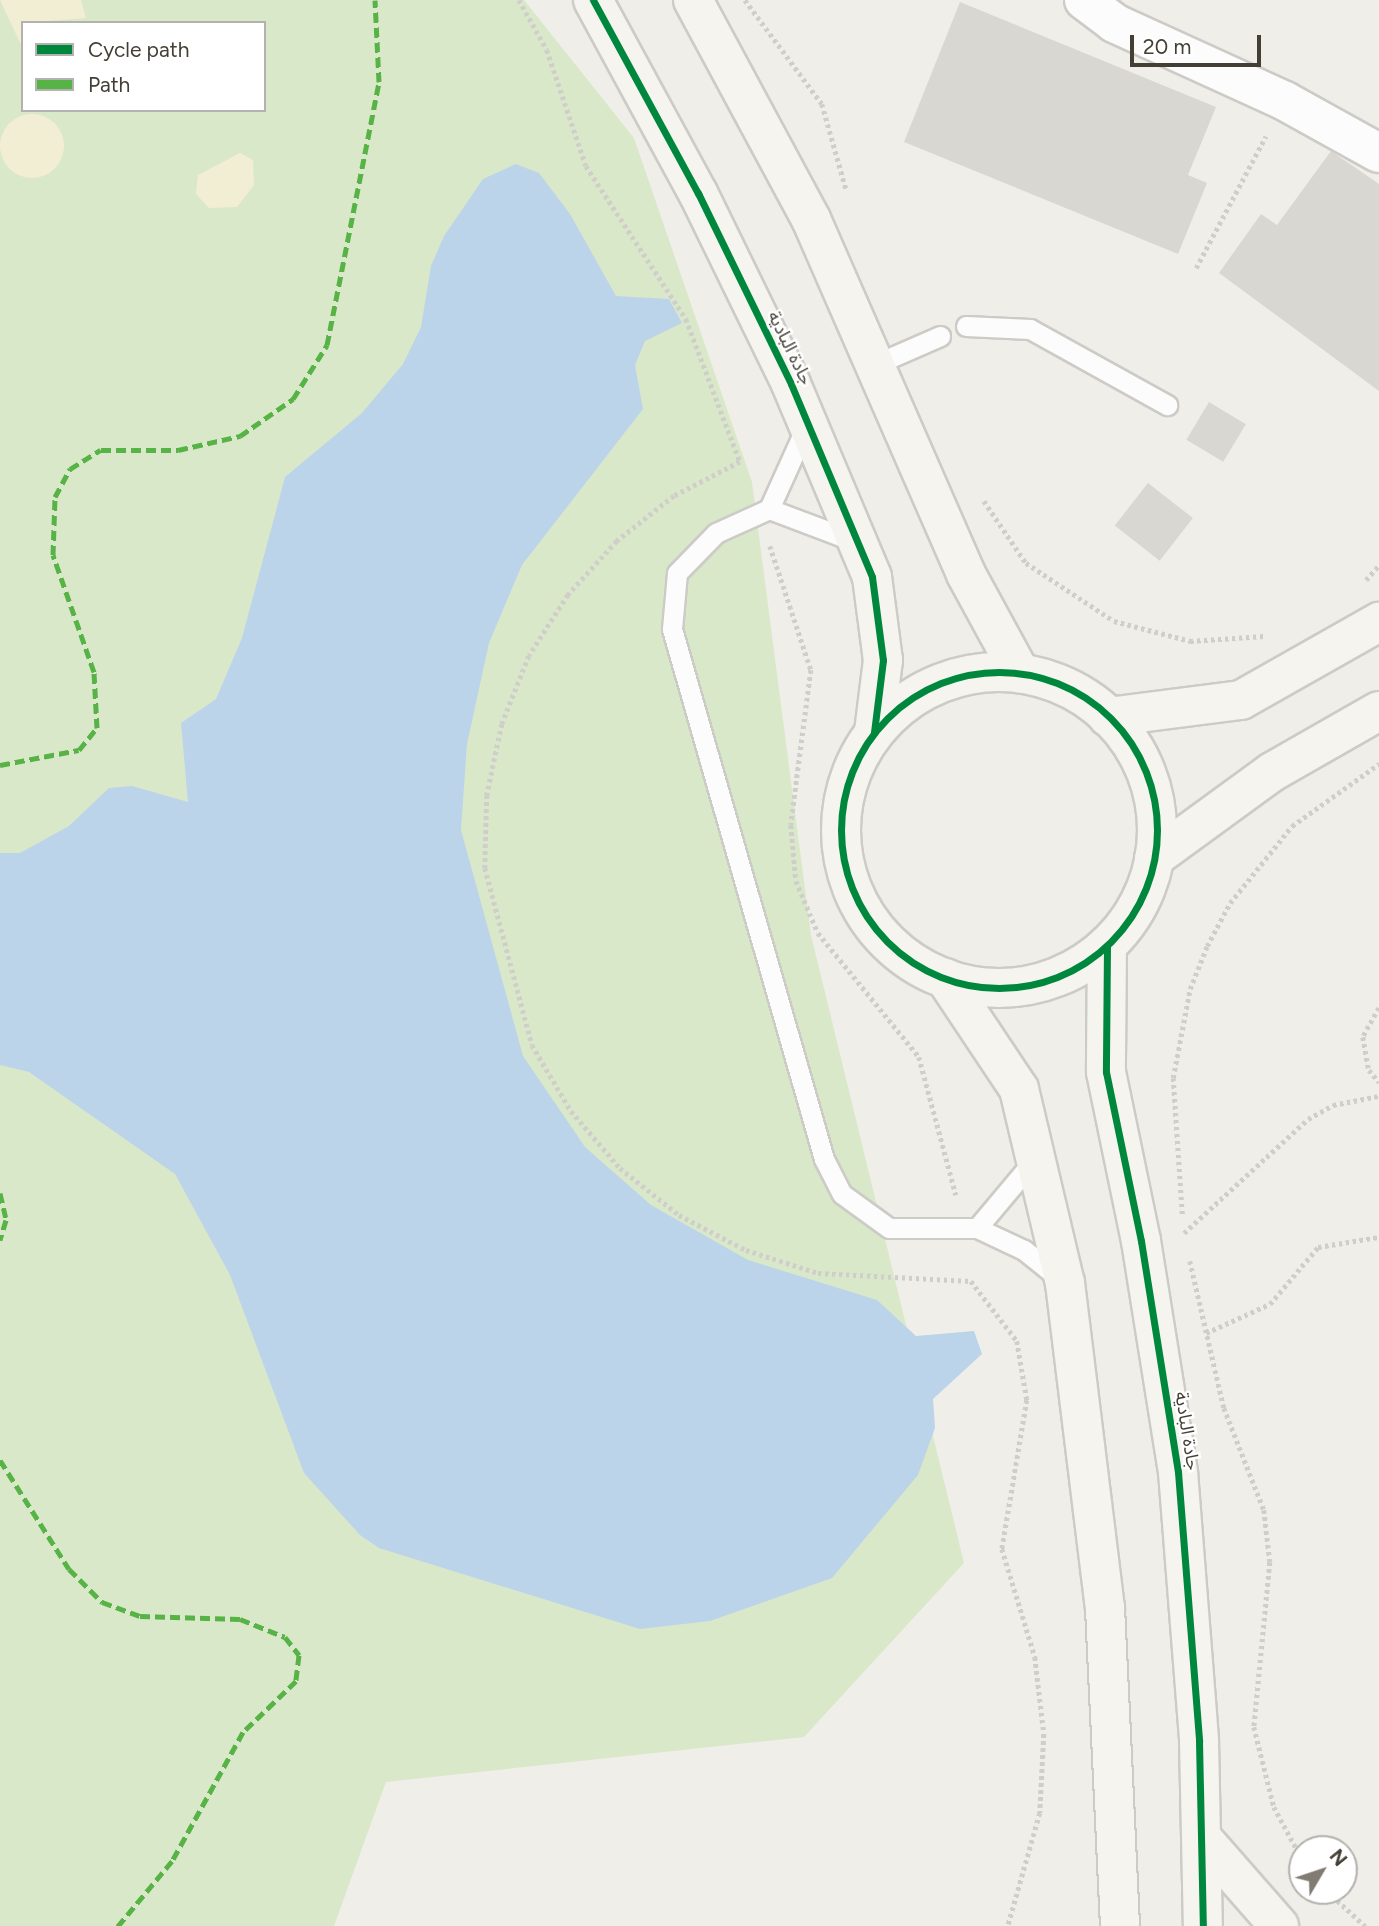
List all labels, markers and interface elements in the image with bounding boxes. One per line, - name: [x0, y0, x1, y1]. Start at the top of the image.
- legend: [21, 21, 266, 112]
- scale bar: [1134, 21, 1265, 65]
- text: 20 m: [1143, 34, 1191, 59]
- text: Cycle path: [88, 37, 189, 62]
- text: Path: [88, 72, 130, 97]
- street label: جادة البادية: [763, 308, 817, 388]
- street label: جادة البادية: [1170, 1390, 1204, 1472]
- north arrow: [1288, 1835, 1358, 1905]
- text: N: [1325, 1845, 1352, 1871]

